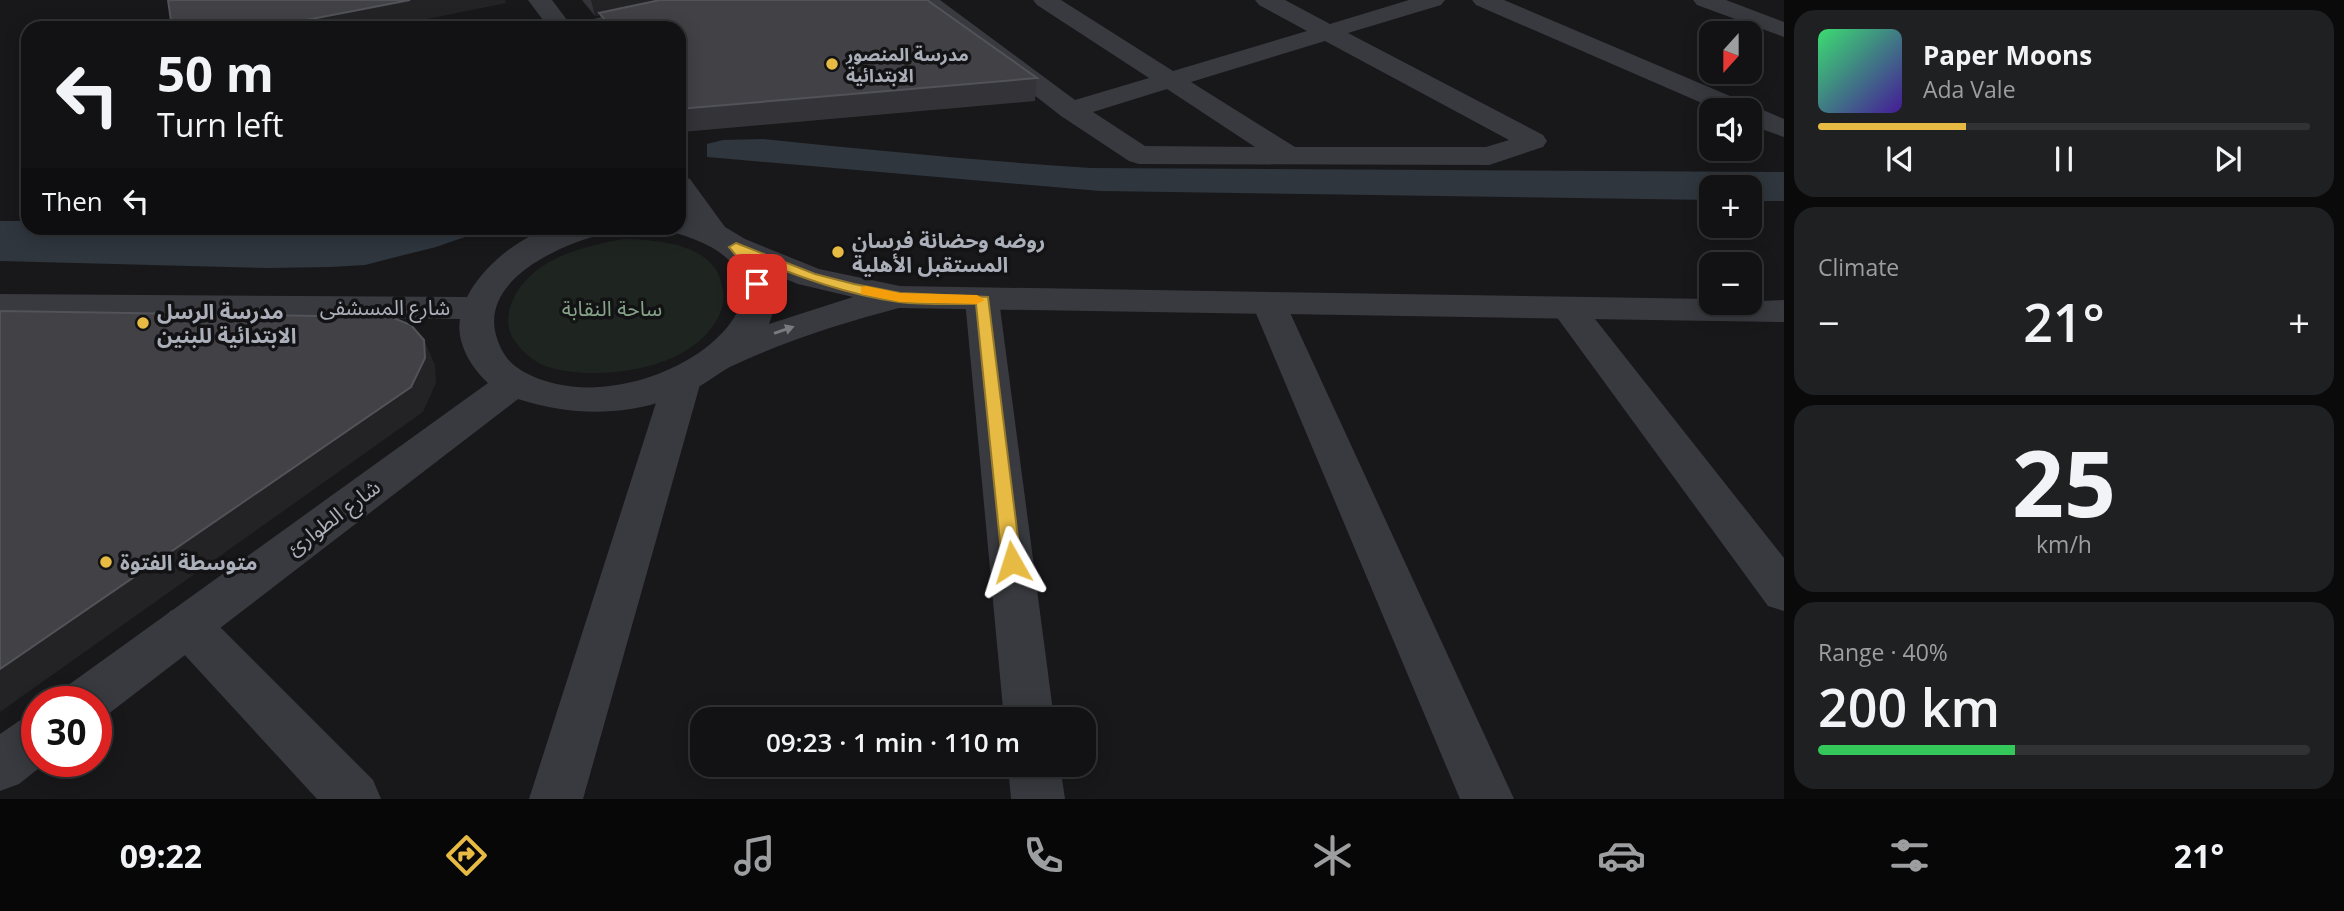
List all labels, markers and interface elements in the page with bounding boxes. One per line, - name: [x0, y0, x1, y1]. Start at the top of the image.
- north arrow: [1699, 21, 1762, 84]
- map controls: [1699, 21, 1762, 315]
- text: Paper Moons: [1923, 37, 2092, 73]
- text: 50 m: [157, 40, 274, 106]
- place label: مدرسة المنصور الابتدائية: [845, 42, 969, 87]
- icon: left: [42, 49, 133, 140]
- marker: مدرسة المنصور الابتدائية: [824, 56, 840, 72]
- text: Ada Vale: [1923, 73, 2016, 105]
- button: sound: [1699, 98, 1762, 161]
- text: Turn left: [157, 103, 283, 146]
- icon: previous: [1881, 140, 1919, 178]
- icon: pause: [2045, 140, 2083, 178]
- icon: next: [2209, 140, 2247, 178]
- button: +: [1699, 175, 1762, 238]
- icon: left: [117, 182, 155, 220]
- text: Then: [42, 183, 103, 219]
- place label: روضه وحضانة فرسان المستقبل الأهلية: [852, 226, 1045, 278]
- marker: روضه وحضانة فرسان المستقبل الأهلية: [830, 244, 846, 260]
- text: Climate: [1818, 251, 1899, 283]
- button: −: [1699, 252, 1762, 315]
- pin: [727, 254, 787, 314]
- icon: arrive: [738, 265, 776, 303]
- text: 21°: [2023, 286, 2105, 357]
- street label: شارع المسشفى: [320, 293, 450, 323]
- park label: ساحة النقابة: [562, 294, 662, 322]
- text: −: [1818, 296, 1840, 348]
- text: +: [2288, 296, 2310, 348]
- place label: مدرسة الرسل الابتدائية للبنين: [157, 297, 296, 349]
- marker: مدرسة الرسل الابتدائية للبنين: [135, 315, 151, 331]
- one-way arrow: [774, 324, 795, 335]
- text: 25: [2012, 420, 2116, 544]
- street label: شارع الطوارئ: [281, 473, 387, 563]
- position arrow: [975, 525, 1049, 599]
- text: km/h: [2036, 528, 2092, 560]
- place label: متوسطة الفتوة: [120, 548, 257, 576]
- marker: متوسطة الفتوة: [98, 554, 114, 570]
- text: Range · 40%: [1818, 636, 1948, 668]
- text: 200 km: [1818, 671, 2000, 742]
- speed limit sign: 30: [21, 686, 112, 777]
- text: 09:23 · 1 min · 110 m: [766, 724, 1020, 760]
- icon: directions: [442, 831, 491, 880]
- icon: music: [730, 831, 779, 880]
- icon: phone: [1019, 831, 1068, 880]
- icon: climate: [1308, 831, 1357, 880]
- icon: car: [1597, 831, 1646, 880]
- icon: filters: [1885, 831, 1934, 880]
- text: 09:22: [120, 834, 202, 877]
- text: 21°: [2174, 834, 2224, 877]

